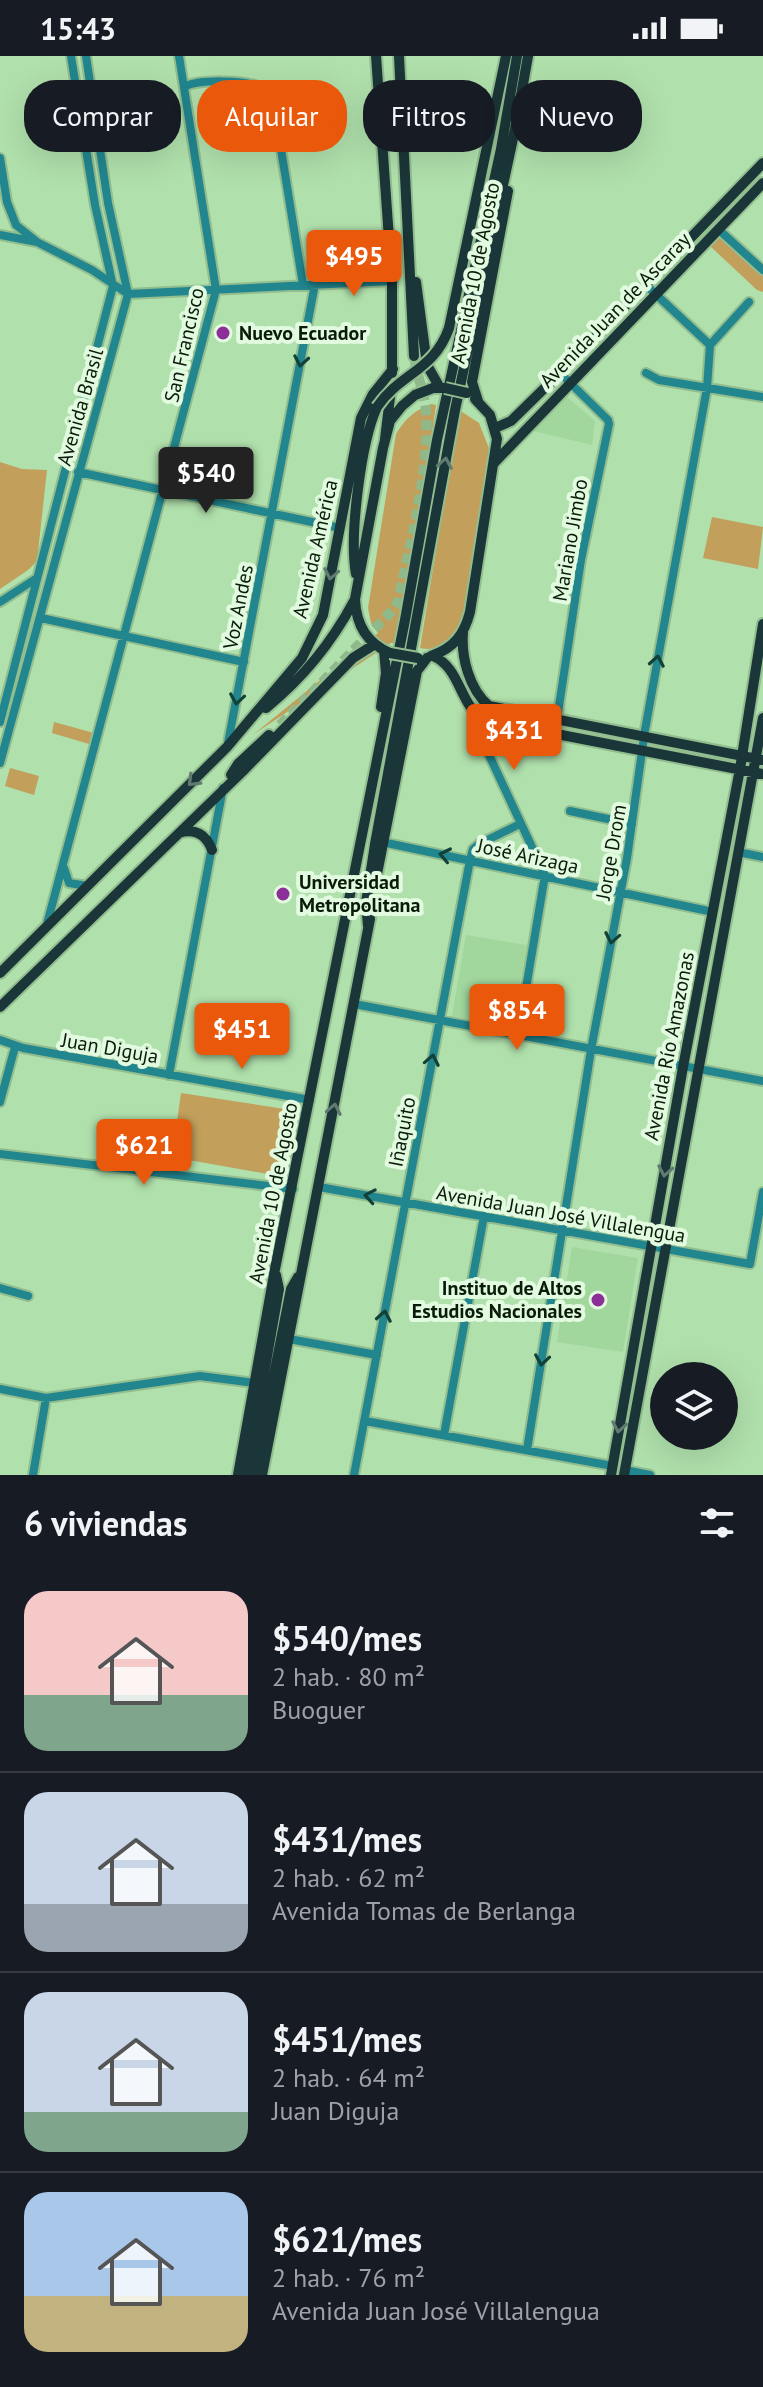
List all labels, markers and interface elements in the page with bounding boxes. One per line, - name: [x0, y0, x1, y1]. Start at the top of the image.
- text: 15:43: [40, 9, 116, 48]
- chip: Comprar: [24, 80, 181, 152]
- chip: Alquilar: [197, 80, 347, 152]
- chip: Filtros: [363, 80, 495, 152]
- chip: Nuevo: [511, 80, 642, 152]
- street label: Avenida 10 de Agosto: [445, 180, 505, 366]
- street label: Avenida Juan de Ascaray: [534, 226, 697, 393]
- pin: $495: [307, 230, 401, 298]
- text: $495: [325, 239, 383, 272]
- street label: San Francisco: [158, 285, 210, 405]
- place label: Nuevo Ecuador: [239, 320, 366, 346]
- marker: Nuevo Ecuador: [214, 324, 232, 342]
- street label: Avenida Brasil: [51, 345, 109, 469]
- one-way arrow: [293, 354, 310, 367]
- pin: $540: [159, 447, 253, 515]
- text: $540: [177, 456, 235, 489]
- one-way arrow: [435, 456, 452, 470]
- street label: Avenida América: [286, 477, 344, 621]
- street label: Mariano Jimbo: [546, 477, 594, 603]
- street label: Voz Andes: [217, 562, 259, 652]
- one-way arrow: [323, 567, 340, 581]
- one-way arrow: [648, 654, 665, 668]
- one-way arrow: [230, 692, 247, 706]
- pin: $431: [467, 704, 561, 772]
- text: $431: [485, 713, 543, 746]
- one-way arrow: [188, 772, 202, 786]
- street label: Jorge Drom: [590, 802, 632, 903]
- street label: José Arizaga: [474, 832, 581, 879]
- one-way arrow: [439, 847, 452, 864]
- place label: Universidad Metropolitana: [299, 869, 420, 918]
- marker: Universidad Metropolitana: [274, 885, 292, 903]
- one-way arrow: [605, 931, 622, 944]
- street label: Avenida Río Amazonas: [638, 949, 700, 1143]
- pin: $854: [470, 984, 564, 1052]
- text: $854: [488, 993, 546, 1026]
- pin: $451: [195, 1003, 289, 1071]
- text: $451: [213, 1012, 271, 1045]
- street label: Juan Diguja: [58, 1027, 161, 1069]
- one-way arrow: [423, 1054, 440, 1067]
- street label: Iñaquito: [382, 1095, 422, 1169]
- street label: Avenida 10 de Agosto: [243, 1100, 303, 1286]
- one-way arrow: [325, 1103, 342, 1116]
- pin: $621: [97, 1119, 191, 1187]
- text: $621: [115, 1128, 173, 1161]
- one-way arrow: [657, 1164, 674, 1178]
- street label: Avenida Juan José Villalengua: [435, 1179, 687, 1249]
- one-way arrow: [363, 1188, 377, 1205]
- place label: Instituo de Altos Estudios Nacionales: [412, 1275, 582, 1324]
- marker: Instituo de Altos Estudios Nacionales: [589, 1291, 607, 1309]
- one-way arrow: [375, 1309, 392, 1323]
- one-way arrow: [534, 1353, 551, 1366]
- map controls: [650, 1362, 738, 1450]
- button: layers: [650, 1362, 738, 1450]
- one-way arrow: [612, 1420, 629, 1434]
- text: 6 viviendas: [24, 1501, 187, 1545]
- icon: filters: [695, 1501, 739, 1545]
- text: $540/mes: [272, 1616, 422, 1660]
- icon: home: [88, 1623, 184, 1719]
- text: 2 hab. · 80 m²: [272, 1660, 425, 1693]
- text: Buoguer: [272, 1693, 365, 1726]
- text: $431/mes: [272, 1817, 422, 1861]
- icon: home: [88, 1824, 184, 1920]
- text: 2 hab. · 62 m²: [272, 1861, 425, 1894]
- text: Avenida Tomas de Berlanga: [272, 1894, 576, 1927]
- text: $451/mes: [272, 2017, 422, 2061]
- icon: home: [88, 2024, 184, 2120]
- text: 2 hab. · 64 m²: [272, 2061, 425, 2094]
- text: Juan Diguja: [272, 2094, 399, 2127]
- text: $621/mes: [272, 2217, 422, 2261]
- icon: home: [88, 2224, 184, 2320]
- text: 2 hab. · 76 m²: [272, 2261, 425, 2294]
- text: Avenida Juan José Villalengua: [272, 2294, 600, 2327]

